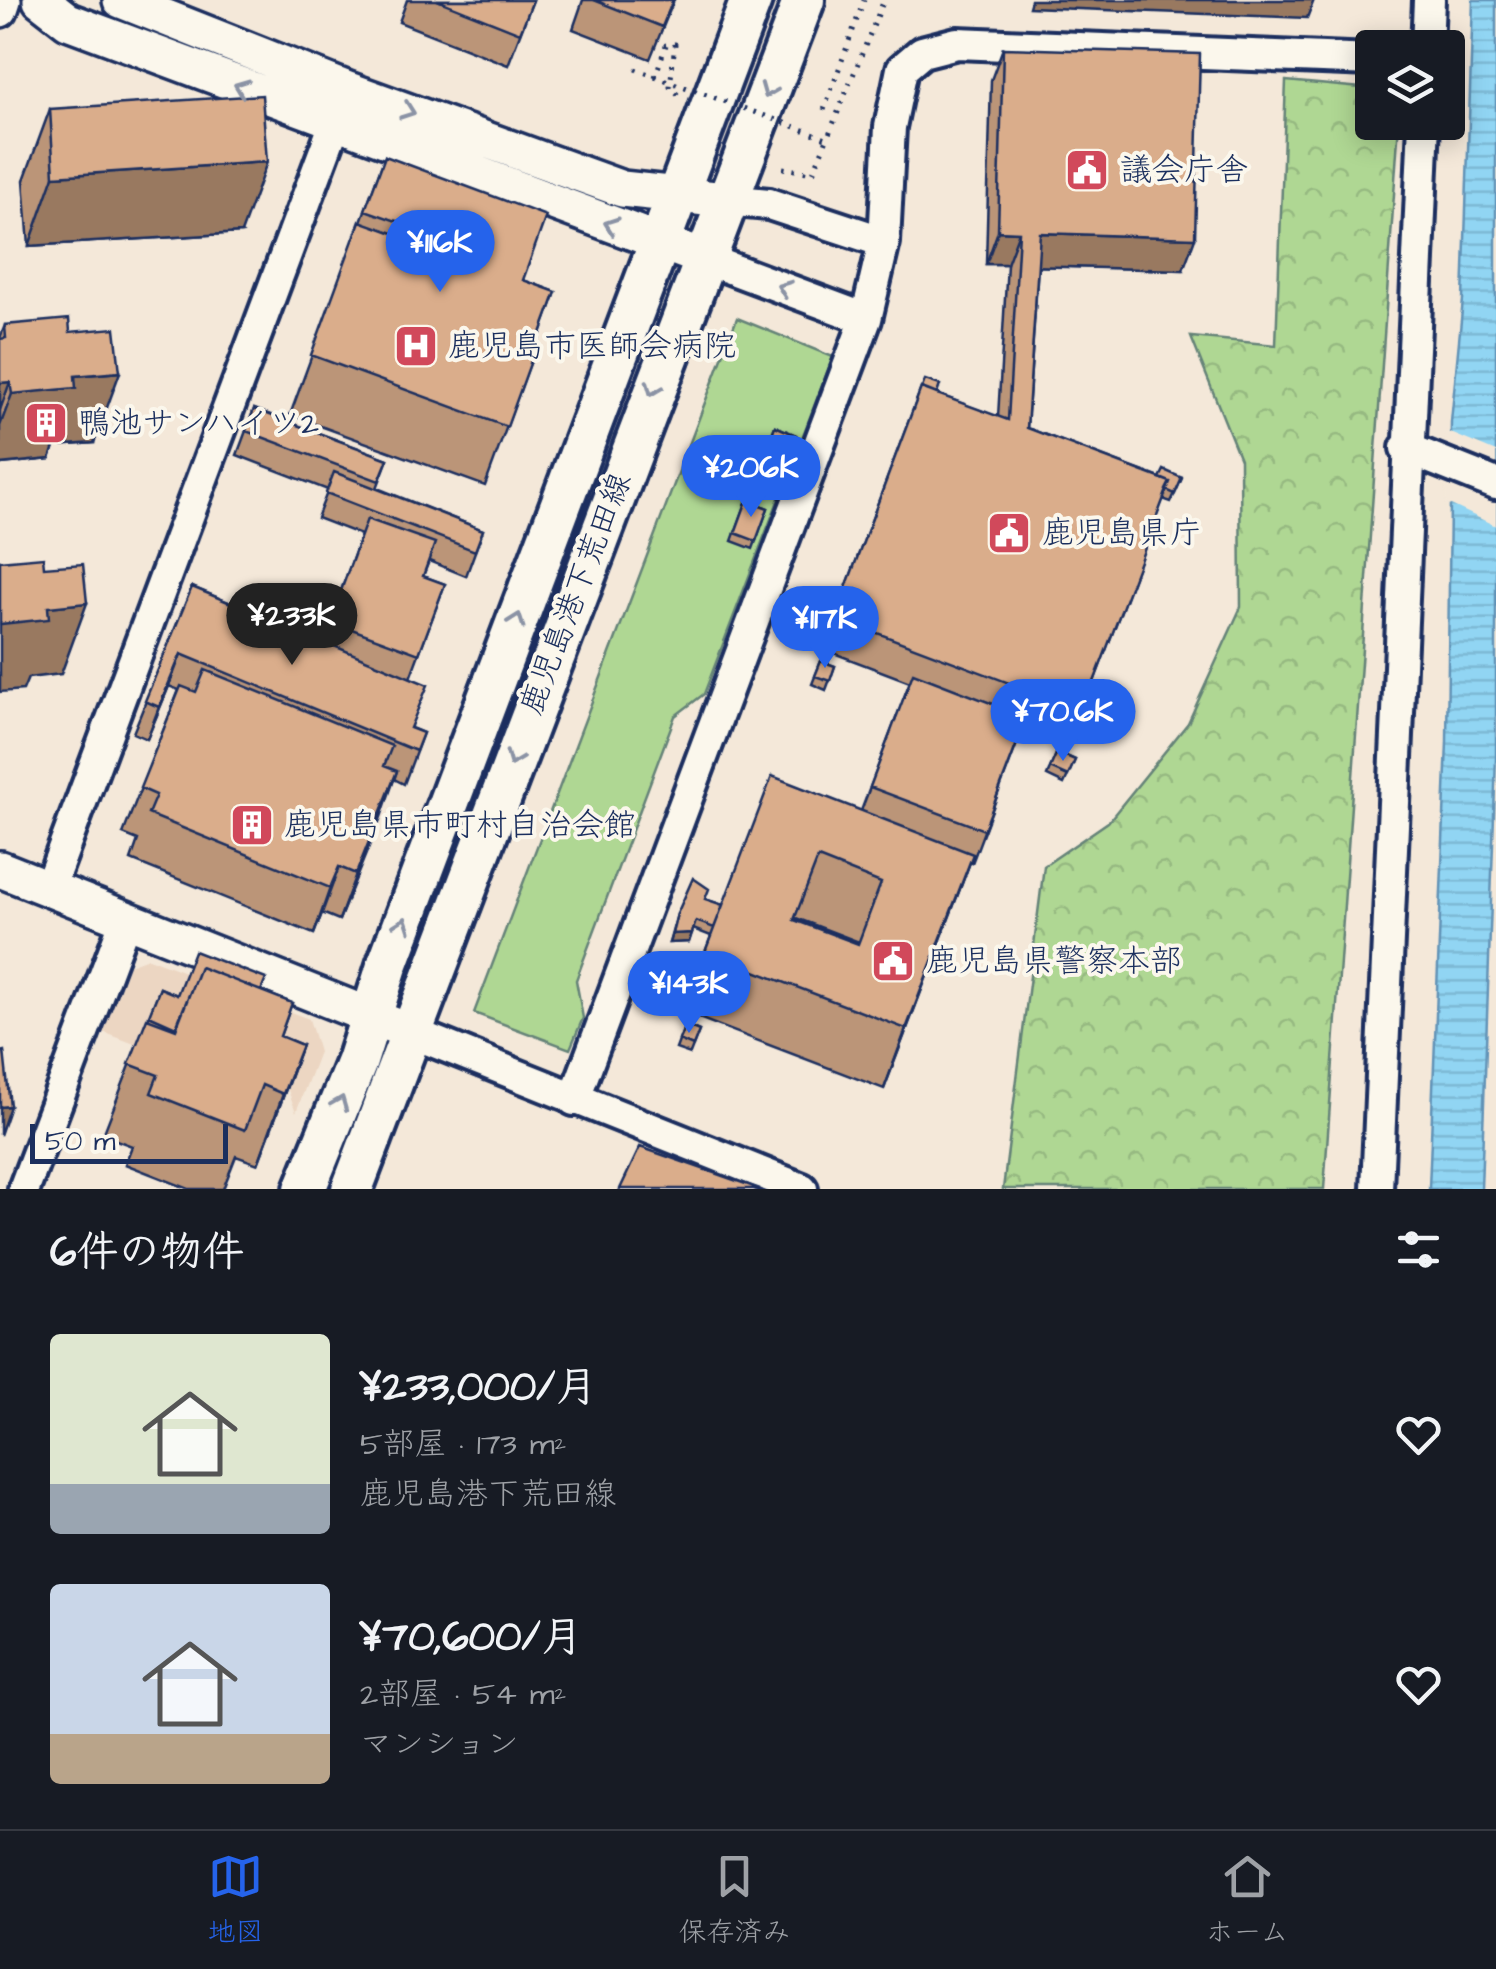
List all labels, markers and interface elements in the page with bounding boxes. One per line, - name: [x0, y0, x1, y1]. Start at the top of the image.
- map controls: [1355, 30, 1465, 140]
- button: layers: [1355, 30, 1465, 140]
- one-way arrow: [233, 79, 251, 99]
- one-way arrow: [760, 81, 780, 98]
- one-way arrow: [398, 99, 415, 120]
- public building icon: 議会庁舎: [1064, 147, 1110, 193]
- place label: 議会庁舎: [1120, 148, 1248, 193]
- pin: ¥116K: [370, 210, 510, 295]
- one-way arrow: [604, 216, 621, 237]
- text: ¥116K: [408, 220, 472, 265]
- one-way arrow: [777, 280, 794, 300]
- hospital icon: 鹿児島市医師会病院: [393, 323, 439, 369]
- place label: 鹿児島市医師会病院: [448, 324, 736, 369]
- one-way arrow: [644, 380, 665, 397]
- building icon: 鴨池サンハイツ2: [23, 400, 69, 446]
- place label: 鴨池サンハイツ2: [78, 401, 319, 446]
- pin: ¥206K: [681, 435, 821, 520]
- text: ¥206K: [703, 445, 799, 490]
- street label: 鹿児島港下荒田線: [509, 466, 643, 722]
- public building icon: 鹿児島県庁: [986, 510, 1032, 556]
- place label: 鹿児島県庁: [1042, 511, 1202, 556]
- pin: ¥233K: [222, 583, 362, 668]
- pin: ¥117K: [755, 586, 895, 671]
- text: ¥233K: [248, 593, 336, 638]
- text: ¥117K: [793, 596, 857, 641]
- one-way arrow: [505, 612, 526, 629]
- pin: ¥70.6K: [982, 679, 1144, 764]
- text: ¥70.6K: [1013, 689, 1113, 734]
- one-way arrow: [504, 749, 525, 766]
- building icon: 鹿児島県市町村自治会館: [229, 802, 275, 848]
- place label: 鹿児島県市町村自治会館: [284, 803, 636, 848]
- one-way arrow: [391, 917, 412, 934]
- public building icon: 鹿児島県警察本部: [870, 938, 916, 984]
- place label: 鹿児島県警察本部: [926, 939, 1182, 984]
- pin: ¥143K: [619, 951, 759, 1036]
- text: ¥143K: [650, 961, 728, 1006]
- one-way arrow: [328, 1096, 348, 1113]
- scale bar: [30, 1119, 228, 1164]
- text: 50 m: [45, 1122, 116, 1161]
- icon: filters: [1391, 1222, 1446, 1277]
- text: 6件の物件: [50, 1224, 244, 1282]
- text: ¥233,000/月: [360, 1359, 597, 1417]
- icon: home: [130, 1374, 250, 1494]
- icon: heart: [1391, 1407, 1446, 1462]
- text: 5部屋 · 173 m²: [360, 1422, 567, 1467]
- text: 鹿児島港下荒田線: [360, 1472, 616, 1517]
- text: ¥70,600/月: [360, 1609, 583, 1667]
- icon: home: [130, 1624, 250, 1744]
- icon: heart: [1391, 1657, 1446, 1712]
- text: 2部屋 · 54 m²: [360, 1672, 567, 1717]
- text: マンション: [360, 1722, 519, 1767]
- tab: 地図: [208, 1849, 264, 1952]
- tab: 保存済み: [679, 1849, 791, 1952]
- tab: ホーム: [1206, 1849, 1288, 1952]

